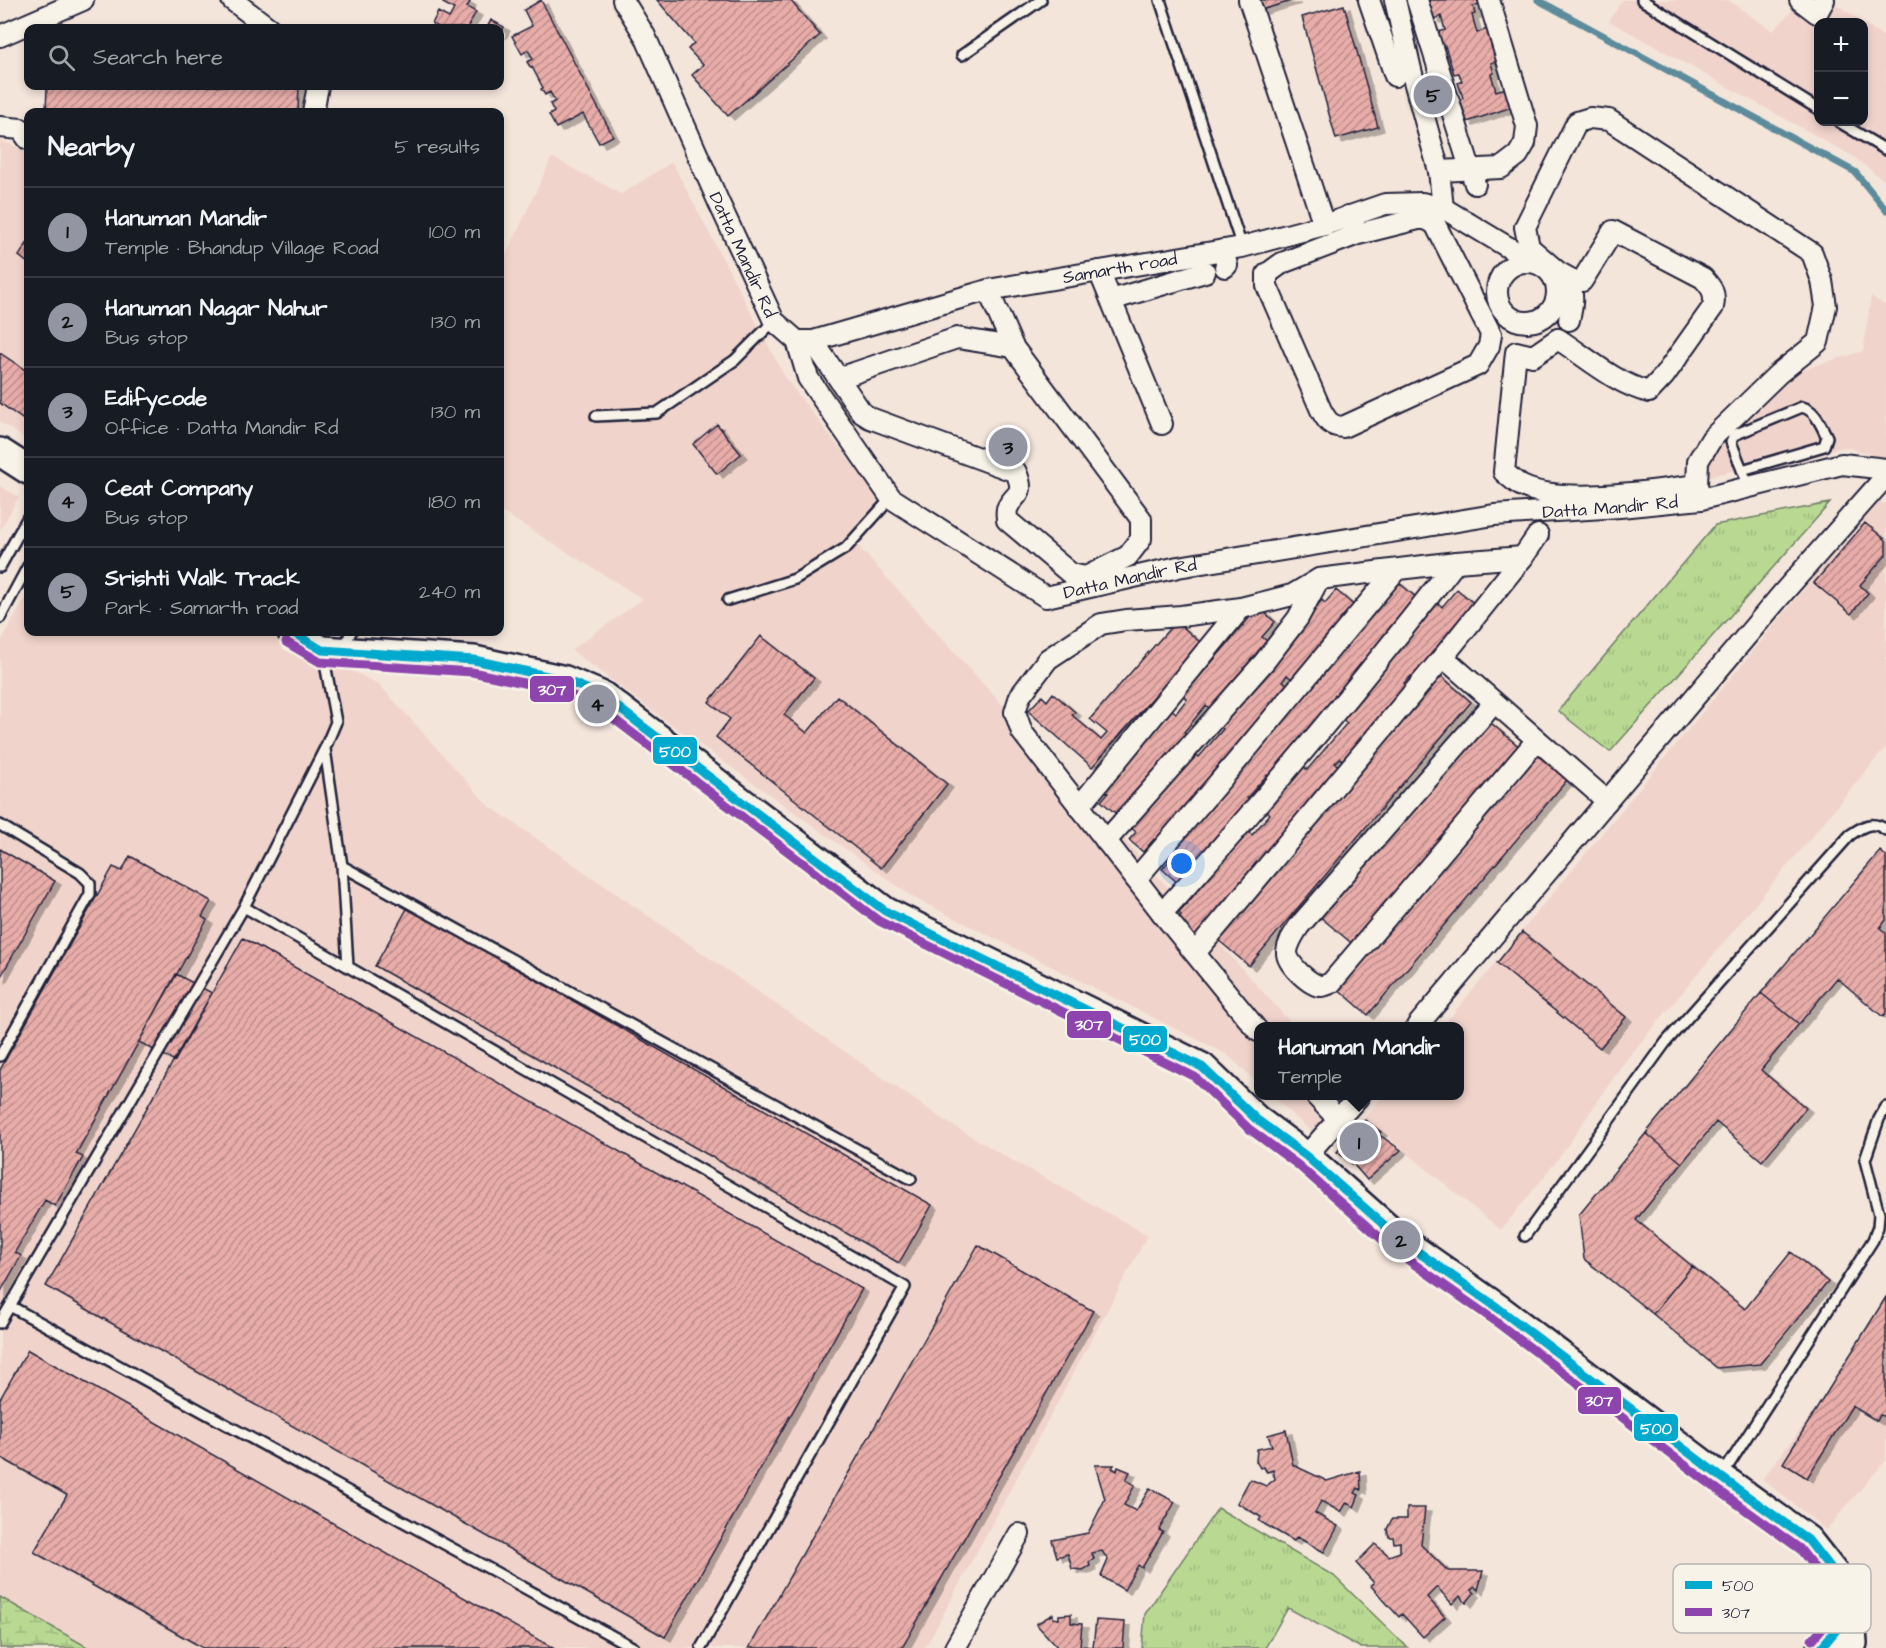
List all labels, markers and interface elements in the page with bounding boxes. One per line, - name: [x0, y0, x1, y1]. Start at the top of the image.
- map controls: [1814, 18, 1868, 126]
- button: +: [1814, 18, 1868, 72]
- search box: [24, 24, 504, 90]
- icon: search: [45, 41, 78, 74]
- text: Search here: [93, 42, 223, 73]
- pin: 5: [1414, 72, 1452, 118]
- button: −: [1814, 72, 1868, 126]
- text: Nearby: [48, 129, 135, 165]
- text: 5 results: [395, 133, 480, 161]
- street label: Datta Mandir Rd: [703, 188, 783, 322]
- text: Hanuman Mandir: [105, 203, 267, 234]
- text: 1: [66, 218, 69, 246]
- text: 100 m: [429, 218, 480, 246]
- text: Temple · Bhandup Village Road: [105, 234, 379, 262]
- street label: Samarth road: [1061, 246, 1179, 290]
- text: Hanuman Nagar Nahur: [105, 293, 327, 324]
- text: 2: [62, 308, 73, 336]
- text: 130 m: [431, 308, 480, 336]
- text: Bus stop: [105, 324, 188, 352]
- text: Edifycode: [105, 383, 207, 414]
- text: 3: [62, 398, 73, 426]
- text: 130 m: [431, 398, 480, 426]
- text: Office · Datta Mandir Rd: [105, 414, 339, 442]
- pin: 3: [988, 424, 1028, 470]
- text: Ceat Company: [105, 473, 253, 504]
- text: 4: [61, 488, 74, 516]
- text: 180 m: [428, 488, 480, 516]
- street label: Datta Mandir Rd: [1542, 489, 1679, 524]
- text: Bus stop: [105, 504, 188, 532]
- street label: Datta Mandir Rd: [1061, 552, 1199, 605]
- text: Srishti Walk Track: [105, 563, 300, 594]
- text: 5: [60, 578, 75, 606]
- text: 240 m: [419, 578, 480, 606]
- text: Park · Samarth road: [105, 594, 299, 622]
- line badge: 307: [529, 675, 575, 703]
- text: 307: [537, 679, 566, 701]
- pin: 4: [578, 682, 616, 726]
- line badge: 500: [652, 736, 698, 765]
- text: 500: [659, 741, 691, 763]
- your location: [1167, 849, 1196, 878]
- line badge: 307: [1066, 1010, 1112, 1039]
- text: 307: [1074, 1014, 1103, 1036]
- popup: [1254, 1022, 1464, 1100]
- line badge: 500: [1122, 1025, 1168, 1053]
- text: 500: [1129, 1029, 1161, 1051]
- text: Hanuman Mandir: [1278, 1032, 1440, 1063]
- text: Temple: [1278, 1063, 1342, 1091]
- pin: 1: [1340, 1120, 1378, 1164]
- pin: 2: [1382, 1218, 1420, 1262]
- line badge: 307: [1577, 1386, 1622, 1415]
- text: 307: [1584, 1390, 1613, 1412]
- line badge: 500: [1633, 1413, 1679, 1442]
- text: 500: [1640, 1418, 1672, 1440]
- legend: [1673, 1564, 1871, 1633]
- text: 500: [1722, 1575, 1754, 1597]
- text: 307: [1722, 1602, 1750, 1624]

